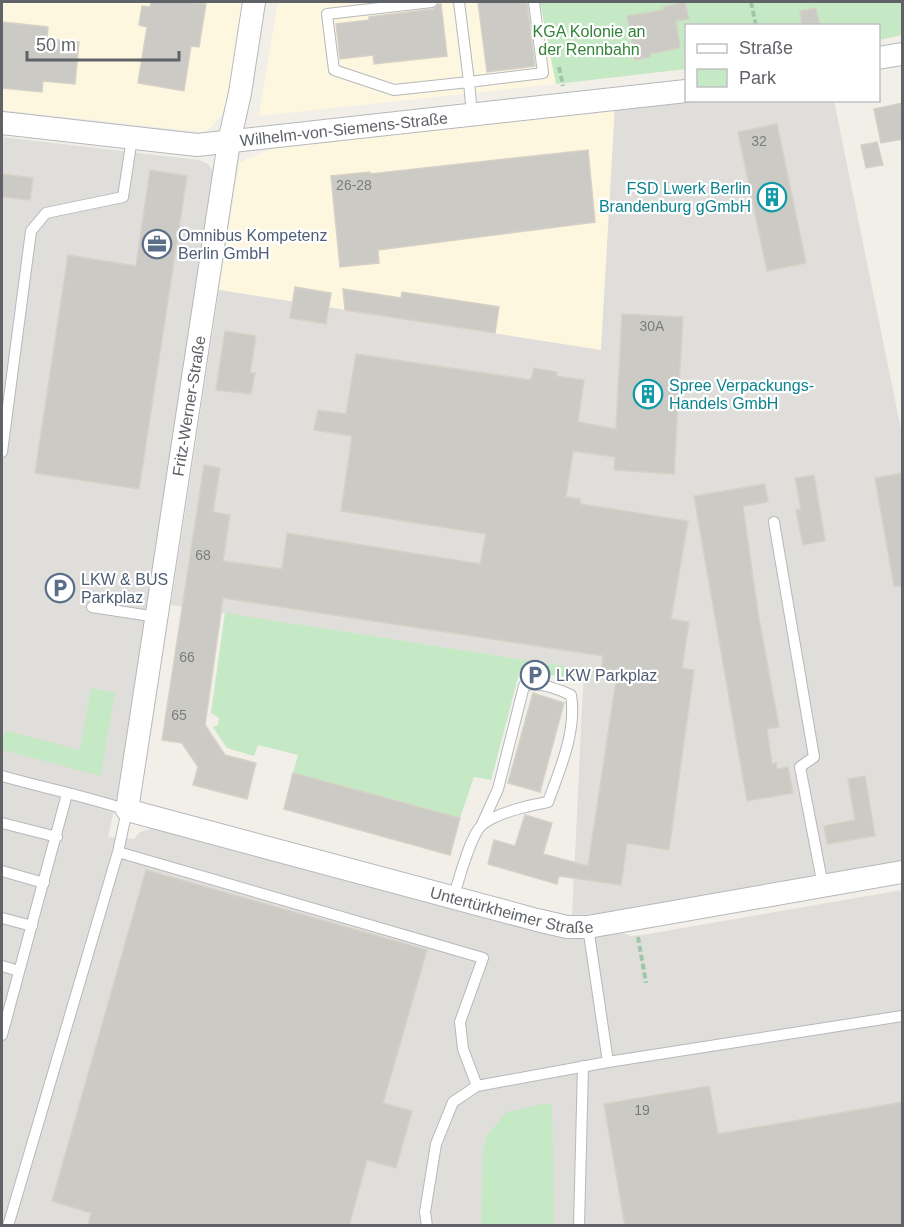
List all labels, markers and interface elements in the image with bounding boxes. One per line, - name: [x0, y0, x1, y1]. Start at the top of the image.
- park label: KGA Kolonie an der Rennbahn: [533, 23, 645, 58]
- scale bar: [27, 24, 178, 62]
- legend: [685, 24, 880, 102]
- text: 50 m: [36, 35, 76, 55]
- text: Straße: [739, 38, 793, 58]
- text: Park: [739, 68, 777, 88]
- street label: Wilhelm-von-Siemens-Straße: [239, 109, 449, 149]
- house number: 32: [751, 133, 767, 149]
- house number: 26-28: [336, 177, 372, 193]
- place label: FSD Lwerk Berlin Brandenburg gGmbH: [599, 180, 751, 215]
- building icon: FSD Lwerk Berlin Brandenburg gGmbH: [756, 181, 788, 213]
- place label: Omnibus Kompetenz Berlin GmbH: [178, 227, 327, 262]
- office icon: Omnibus Kompetenz Berlin GmbH: [141, 228, 173, 260]
- house number: 30A: [640, 318, 665, 334]
- street label: Fritz-Werner-Straße: [170, 334, 209, 477]
- place label: Spree Verpackungs- Handels GmbH: [669, 377, 814, 412]
- building icon: Spree Verpackungs- Handels GmbH: [632, 378, 664, 410]
- house number: 68: [195, 547, 211, 563]
- place label: LKW & BUS Parkplaz: [81, 571, 168, 606]
- parking icon: LKW & BUS Parkplaz: [44, 572, 76, 604]
- house number: 66: [179, 649, 195, 665]
- parking icon: LKW Parkplaz: [519, 659, 551, 691]
- place label: LKW Parkplaz: [556, 667, 657, 684]
- house number: 65: [171, 707, 187, 723]
- street label: Untertürkheimer Straße: [428, 883, 595, 936]
- house number: 19: [634, 1102, 650, 1118]

